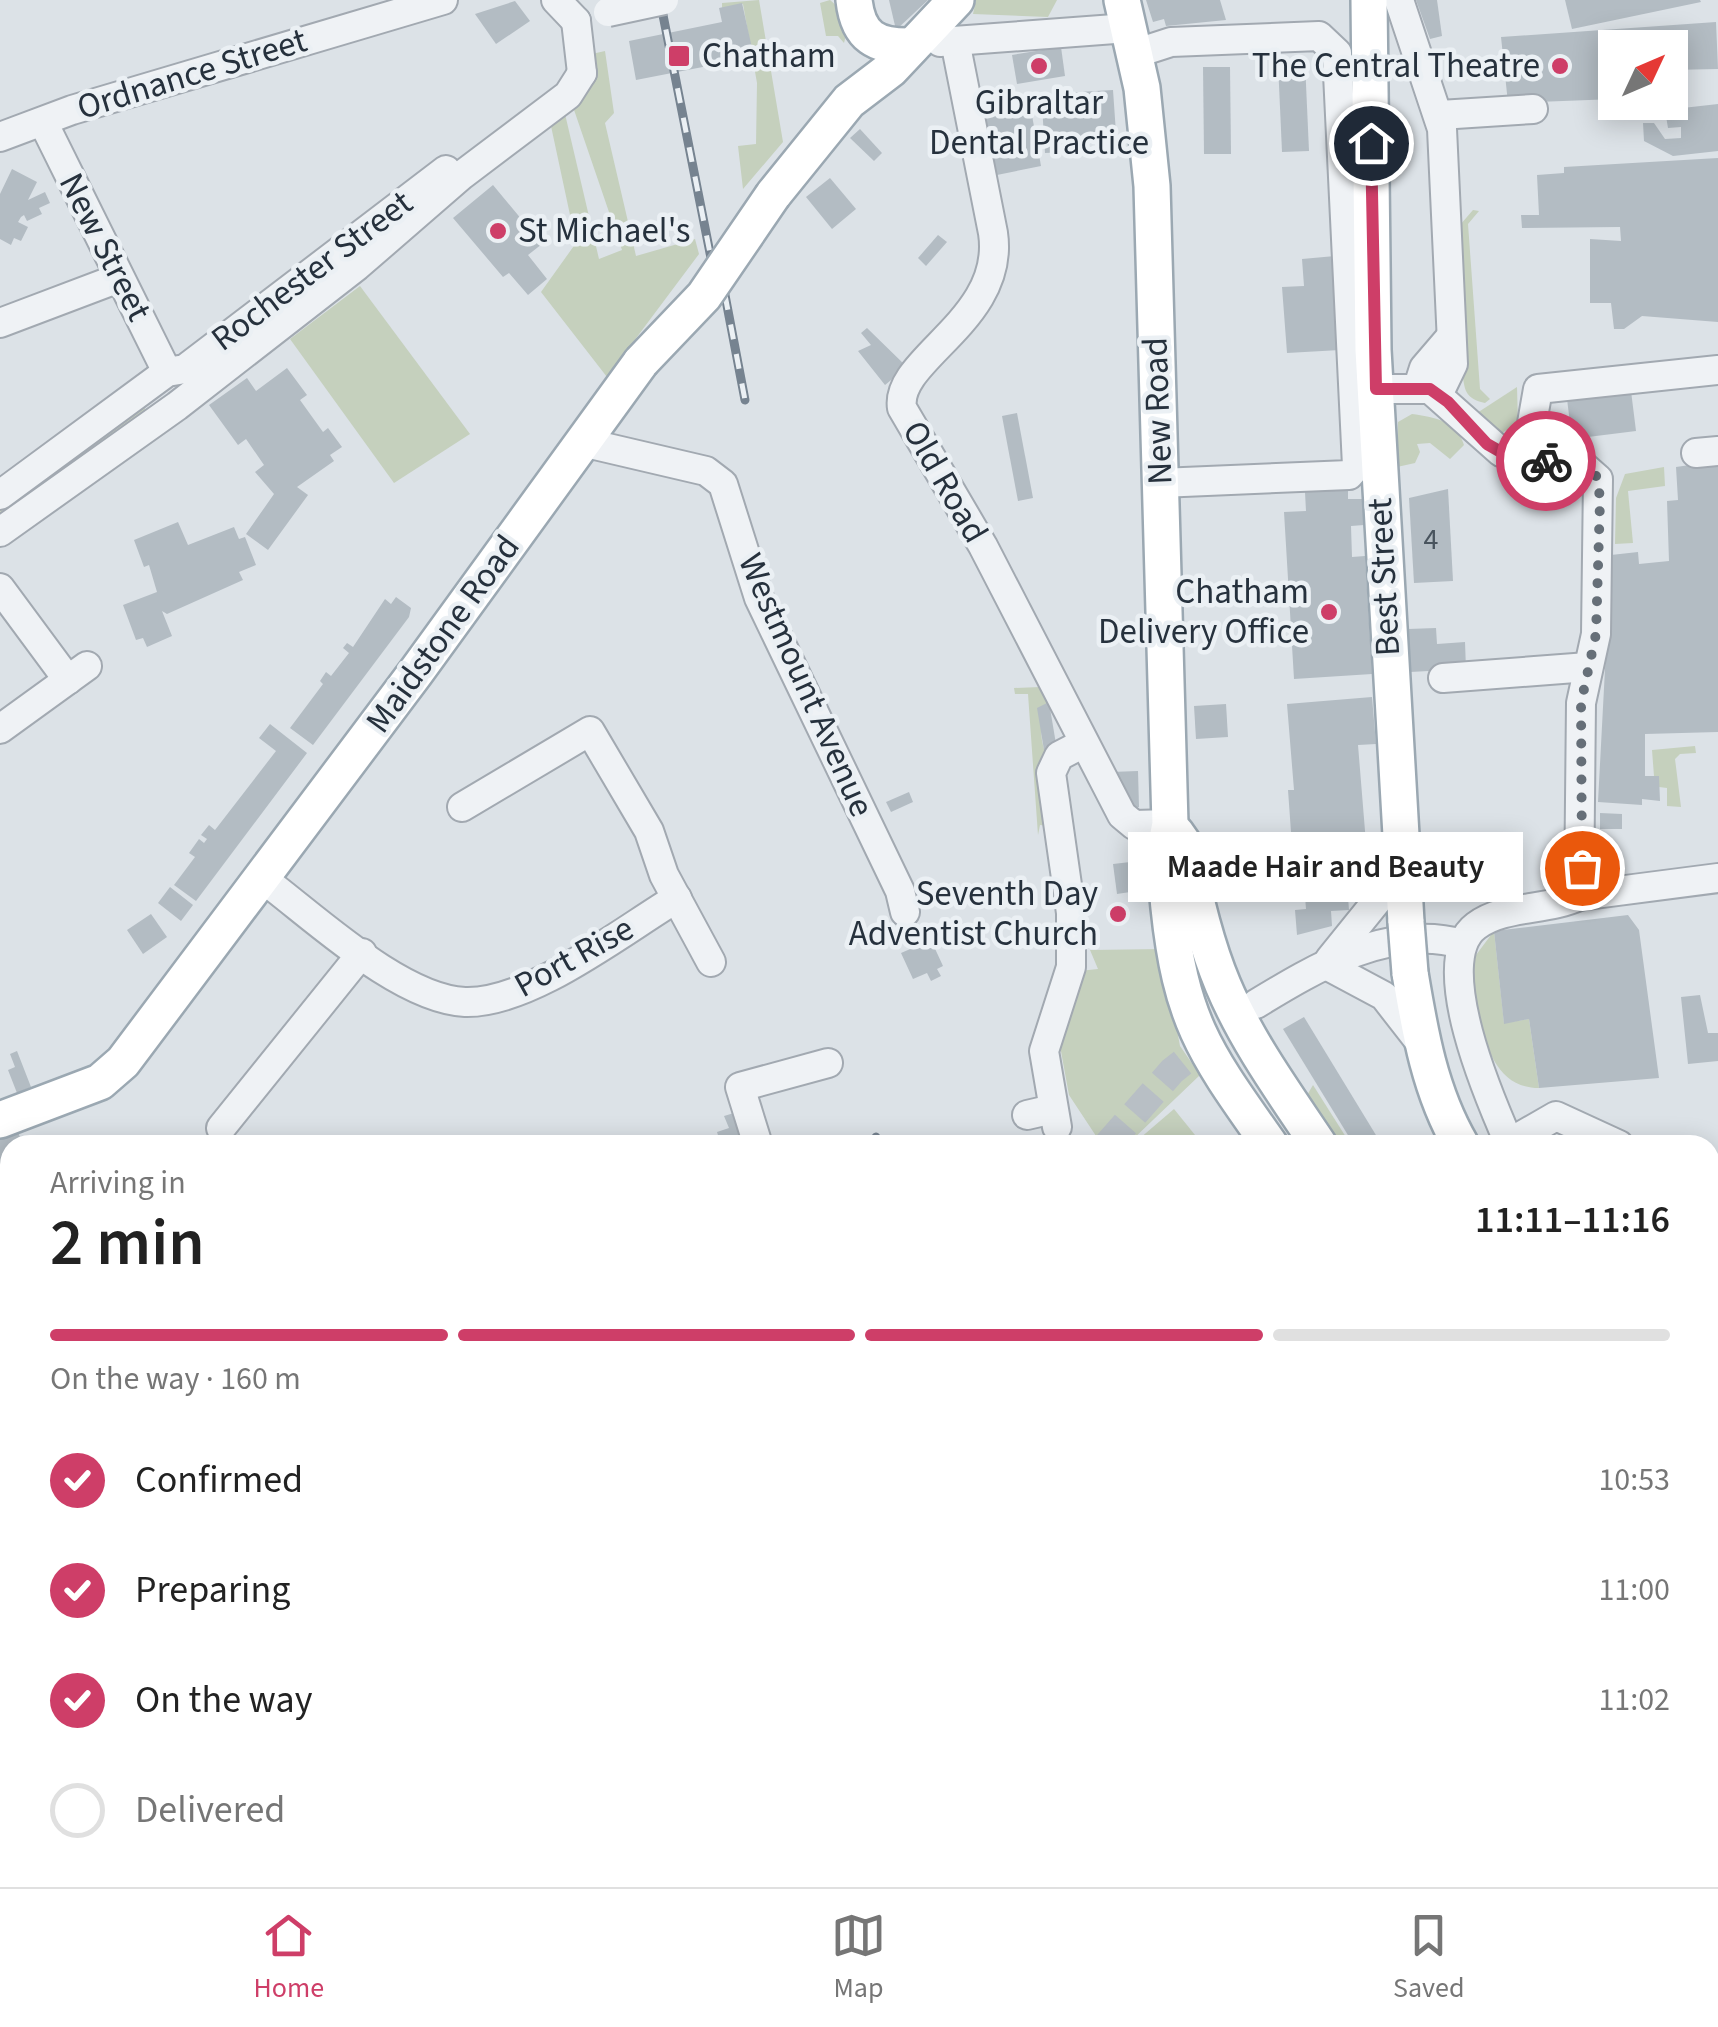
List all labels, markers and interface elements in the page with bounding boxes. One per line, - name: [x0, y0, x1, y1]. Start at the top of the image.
- street label: Ordnance Street: [71, 15, 313, 133]
- north arrow: [1598, 30, 1688, 120]
- map controls: [1598, 30, 1688, 120]
- place label: Chatham: [702, 31, 836, 81]
- place label: The Central Theatre: [1252, 41, 1540, 91]
- marker: Chatham: [666, 43, 692, 69]
- marker: Gibraltar Dental Practice: [1028, 55, 1050, 77]
- marker: The Central Theatre: [1549, 55, 1571, 77]
- place label: Gibraltar Dental Practice: [929, 78, 1149, 168]
- pin: [1329, 101, 1414, 186]
- icon: home: [1344, 116, 1399, 171]
- street label: New Street: [46, 164, 164, 330]
- street label: Rochester Street: [201, 179, 423, 363]
- place label: St Michael's: [518, 206, 690, 256]
- marker: St Michael's: [487, 220, 509, 242]
- street label: New Road: [1130, 336, 1186, 486]
- courier: [1496, 411, 1596, 511]
- street label: Old Road: [890, 412, 1000, 552]
- icon: bike: [1519, 434, 1574, 489]
- street label: Best Street: [1355, 496, 1413, 657]
- house number: 4: [1424, 518, 1439, 561]
- street label: Maidstone Road: [354, 525, 532, 743]
- street label: Westmount Avenue: [725, 545, 887, 825]
- place label: Chatham Delivery Office: [1098, 567, 1309, 657]
- marker: Chatham Delivery Office: [1318, 601, 1340, 623]
- pin: [1540, 826, 1625, 911]
- callout: Maade Hair and Beauty: [1127, 833, 1522, 903]
- icon: bag: [1555, 841, 1610, 896]
- text: Maade Hair and Beauty: [1167, 844, 1484, 890]
- place label: Seventh Day Adventist Church: [849, 869, 1098, 959]
- marker: Seventh Day Adventist Church: [1107, 903, 1129, 925]
- street label: Port Rise: [505, 904, 643, 1010]
- text: Arriving in: [50, 1160, 186, 1206]
- text: 11:11–11:16: [1475, 1193, 1670, 1247]
- text: 2 min: [50, 1197, 205, 1290]
- text: On the way · 160 m: [50, 1356, 301, 1402]
- icon: check: [50, 1453, 105, 1508]
- text: Confirmed: [135, 1453, 303, 1507]
- text: 10:53: [1598, 1457, 1670, 1503]
- icon: check: [50, 1563, 105, 1618]
- text: Preparing: [135, 1563, 290, 1617]
- text: 11:00: [1598, 1567, 1670, 1613]
- icon: check: [50, 1673, 105, 1728]
- text: On the way: [135, 1673, 312, 1727]
- text: 11:02: [1598, 1677, 1670, 1723]
- text: Delivered: [135, 1783, 285, 1837]
- tab: Home: [253, 1908, 324, 2008]
- tab: Map: [831, 1908, 886, 2008]
- tab: Saved: [1393, 1908, 1464, 2008]

